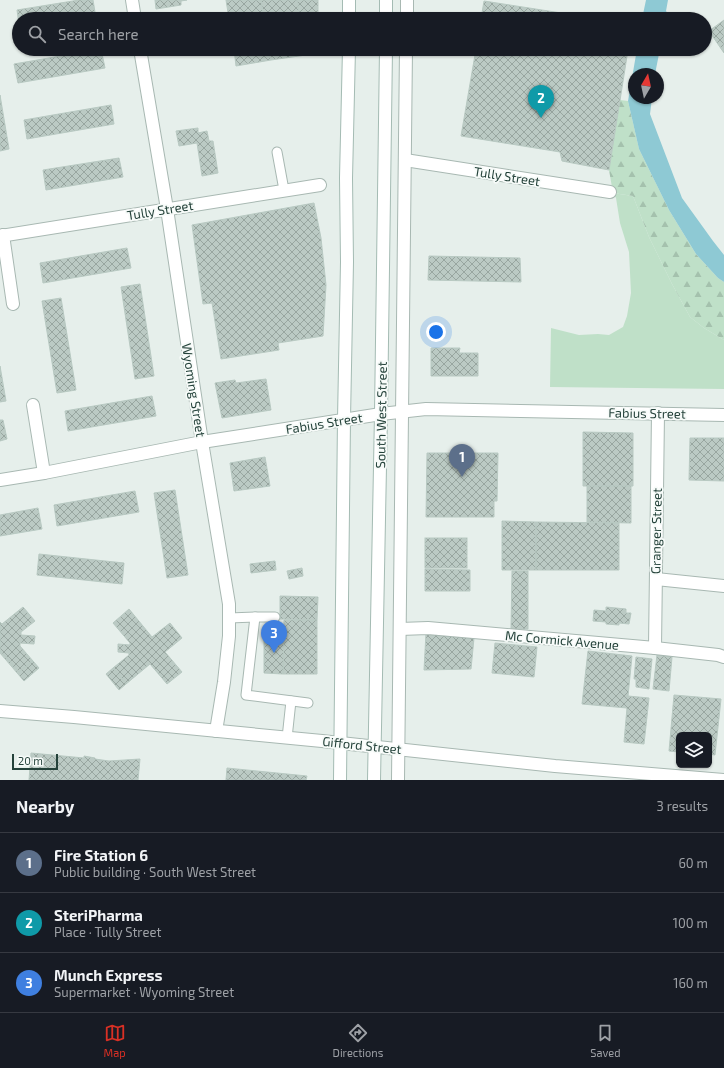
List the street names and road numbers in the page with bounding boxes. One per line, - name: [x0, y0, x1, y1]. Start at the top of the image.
- street label: Tully Street: [473, 163, 541, 189]
- street label: Tully Street: [126, 197, 194, 223]
- street label: Wyoming Street: [179, 342, 209, 438]
- street label: South West Street: [372, 361, 390, 469]
- street label: Fabius Street: [608, 404, 686, 422]
- street label: Fabius Street: [284, 409, 364, 437]
- street label: Granger Street: [647, 488, 665, 574]
- street label: Mc Cormick Avenue: [504, 627, 620, 653]
- street label: Gifford Street: [322, 733, 402, 757]

